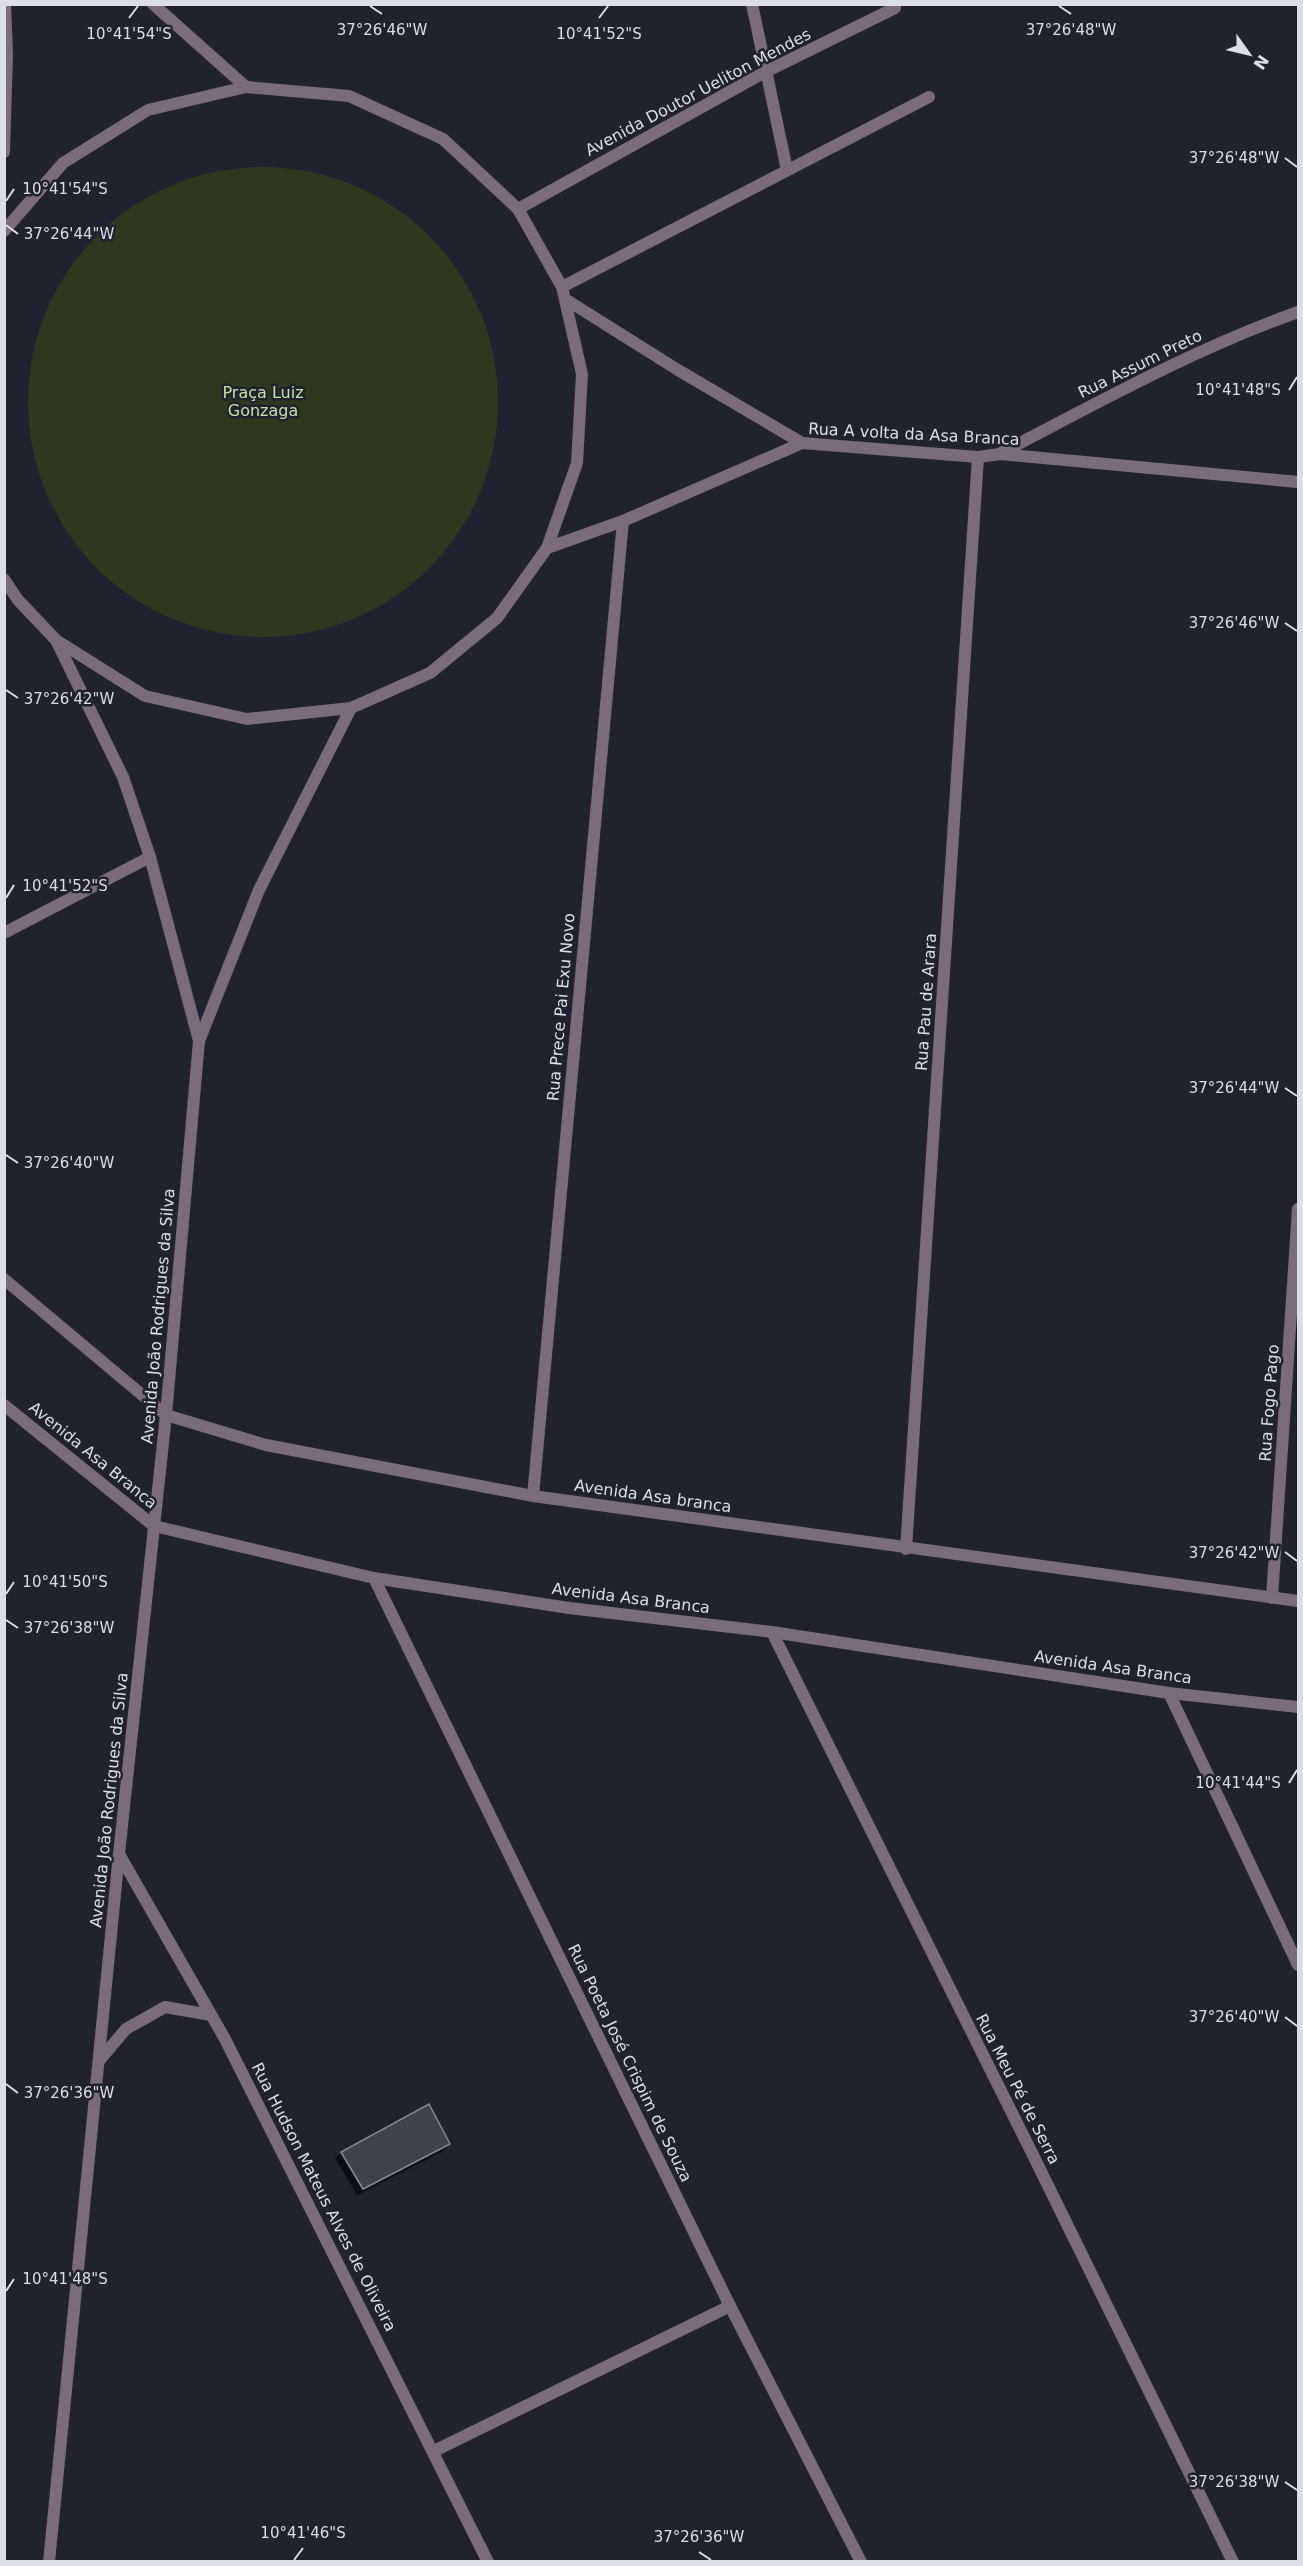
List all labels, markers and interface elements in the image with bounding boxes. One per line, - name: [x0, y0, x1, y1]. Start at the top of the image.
- text: 37°26'46"W: [337, 21, 427, 39]
- text: 37°26'48"W: [1026, 21, 1116, 39]
- street label: Avenida Doutor Ueliton Mendes: [582, 24, 814, 160]
- north arrow: [1219, 24, 1279, 84]
- text: 10°41'54"S: [86, 25, 172, 43]
- text: 10°41'52"S: [556, 25, 642, 43]
- text: N: [1249, 51, 1273, 73]
- text: 37°26'48"W: [1189, 149, 1279, 167]
- text: 10°41'54"S: [22, 180, 108, 198]
- text: 37°26'44"W: [24, 225, 114, 243]
- street label: Rua Assum Preto: [1075, 326, 1205, 402]
- text: 10°41'48"S: [1195, 381, 1281, 399]
- park label: Praça Luiz Gonzaga: [222, 383, 304, 420]
- street label: Rua A volta da Asa Branca: [808, 419, 1020, 449]
- text: 37°26'46"W: [1189, 614, 1279, 632]
- text: 37°26'42"W: [24, 690, 114, 708]
- text: 10°41'52"S: [22, 877, 108, 895]
- street label: Rua Prece Pai Exu Novo: [543, 912, 579, 1102]
- street label: Rua Pau de Arara: [912, 932, 940, 1072]
- text: 37°26'44"W: [1189, 1079, 1279, 1097]
- text: 37°26'40"W: [24, 1154, 114, 1172]
- street label: Avenida João Rodrigues da Silva: [137, 1187, 179, 1445]
- street label: Rua Fogo Pago: [1255, 1344, 1283, 1462]
- street label: Avenida Asa Branca: [25, 1398, 161, 1512]
- street label: Avenida Asa branca: [573, 1476, 733, 1516]
- text: 37°26'42"W: [1189, 1544, 1279, 1562]
- text: 10°41'50"S: [22, 1573, 108, 1591]
- street label: Avenida Asa Branca: [551, 1579, 711, 1617]
- text: 37°26'38"W: [24, 1619, 114, 1637]
- street label: Avenida Asa Branca: [1033, 1647, 1193, 1687]
- street label: Avenida João Rodrigues da Silva: [86, 1671, 132, 1929]
- text: 10°41'44"S: [1195, 1774, 1281, 1792]
- street label: Rua Poeta José Crispim de Souza: [564, 1941, 696, 2185]
- text: 37°26'40"W: [1189, 2008, 1279, 2026]
- street label: Rua Meu Pé de Serra: [972, 2011, 1064, 2167]
- street label: Rua Hudson Mateus Alves de Oliveira: [248, 2059, 400, 2335]
- text: 37°26'36"W: [24, 2084, 114, 2102]
- text: 10°41'48"S: [22, 2270, 108, 2288]
- text: 37°26'38"W: [1189, 2473, 1279, 2491]
- text: 10°41'46"S: [260, 2524, 346, 2542]
- text: 37°26'36"W: [654, 2528, 744, 2546]

